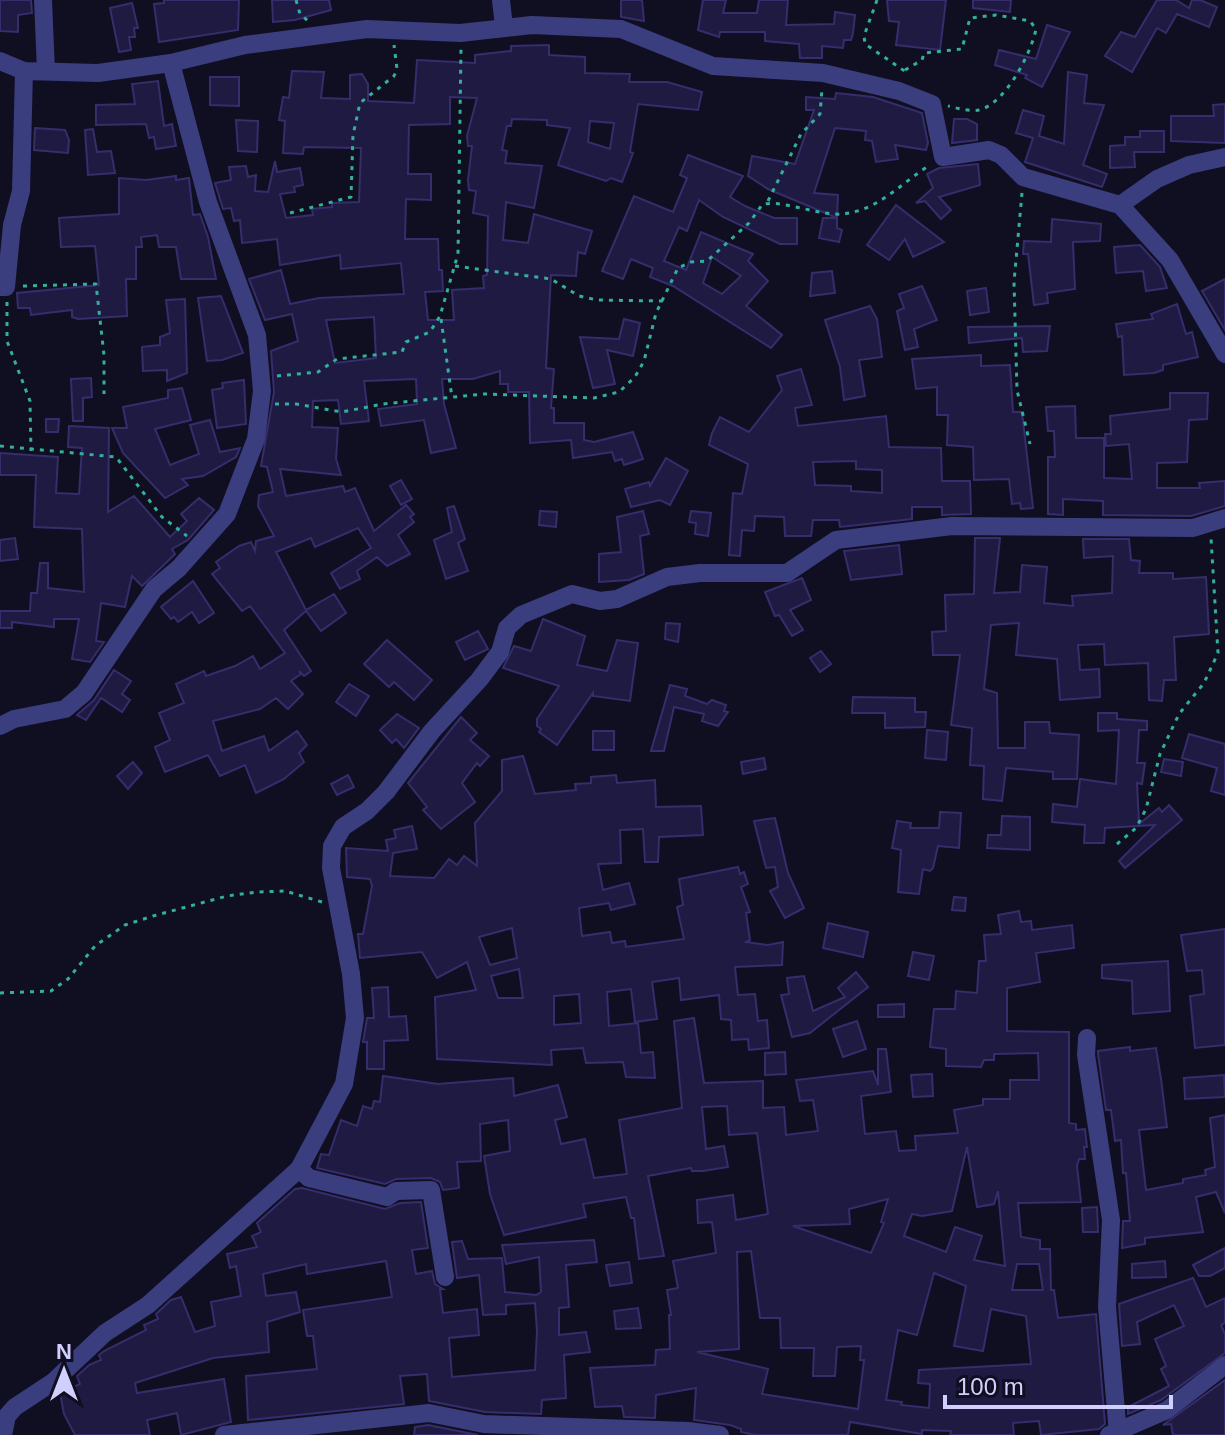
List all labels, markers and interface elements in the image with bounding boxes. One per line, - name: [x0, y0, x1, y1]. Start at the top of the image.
- north arrow: [24, 1331, 104, 1411]
- text: N: [56, 1339, 72, 1364]
- scale bar: [945, 1359, 1171, 1409]
- text: 100 m: [957, 1373, 1024, 1400]

